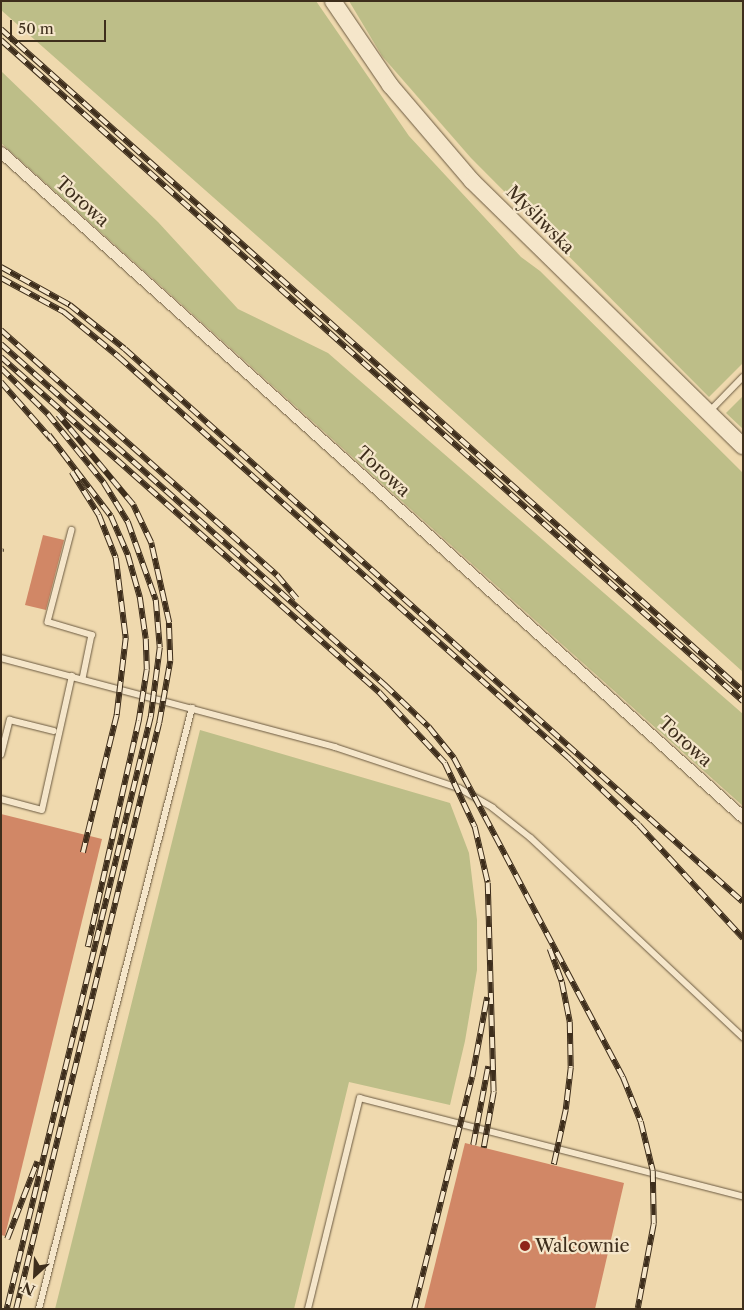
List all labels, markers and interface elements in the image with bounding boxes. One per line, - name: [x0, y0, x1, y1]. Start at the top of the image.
- scale bar: [12, 10, 109, 42]
- text: 50 m: [18, 19, 54, 38]
- street label: Torowa: [51, 172, 113, 232]
- street label: Myśliwska: [501, 181, 579, 259]
- street label: Torowa: [352, 442, 414, 502]
- street label: Torowa: [654, 712, 716, 772]
- place label: Walcownie: [535, 1235, 630, 1257]
- marker: Walcownie: [519, 1240, 531, 1252]
- north arrow: [10, 1250, 60, 1300]
- text: N: [19, 1278, 38, 1299]

